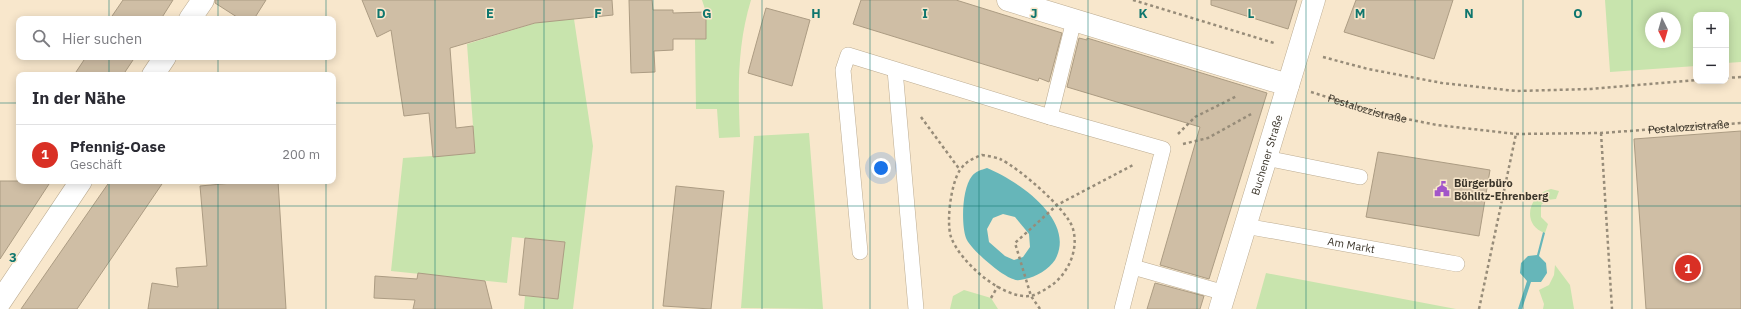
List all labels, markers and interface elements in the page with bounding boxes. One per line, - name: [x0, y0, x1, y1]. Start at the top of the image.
- text: D: [376, 5, 386, 22]
- text: E: [486, 5, 494, 22]
- text: F: [594, 5, 602, 22]
- text: G: [702, 5, 712, 22]
- text: H: [811, 5, 821, 22]
- text: I: [922, 5, 928, 22]
- text: J: [1030, 5, 1038, 22]
- text: K: [1138, 5, 1148, 22]
- text: L: [1248, 5, 1255, 22]
- text: M: [1355, 5, 1365, 22]
- text: N: [1464, 5, 1474, 22]
- text: O: [1573, 5, 1583, 22]
- north arrow: [1645, 12, 1681, 48]
- map controls: [1693, 12, 1729, 84]
- button: +: [1693, 12, 1729, 48]
- search box: [16, 16, 336, 60]
- icon: search: [30, 27, 52, 49]
- text: Hier suchen: [62, 29, 142, 48]
- button: −: [1693, 48, 1729, 84]
- text: In der Nähe: [32, 87, 126, 109]
- street label: Pestalozzistraße: [1326, 91, 1408, 126]
- street label: Buchener Straße: [1248, 113, 1286, 197]
- street label: Pestalozzistraße: [1648, 117, 1730, 137]
- text: Pfennig-Oase: [70, 137, 166, 156]
- text: 1: [41, 146, 49, 163]
- text: 200 m: [282, 146, 320, 163]
- text: Geschäft: [70, 156, 122, 173]
- your location: [871, 158, 891, 178]
- place label: Bürgerbüro Böhlitz-Ehrenberg: [1454, 176, 1549, 203]
- public building icon: Bürgerbüro Böhlitz-Ehrenberg: [1433, 180, 1451, 198]
- street label: Am Markt: [1327, 234, 1376, 256]
- text: 3: [9, 249, 17, 266]
- pin: 1: [1675, 253, 1701, 283]

